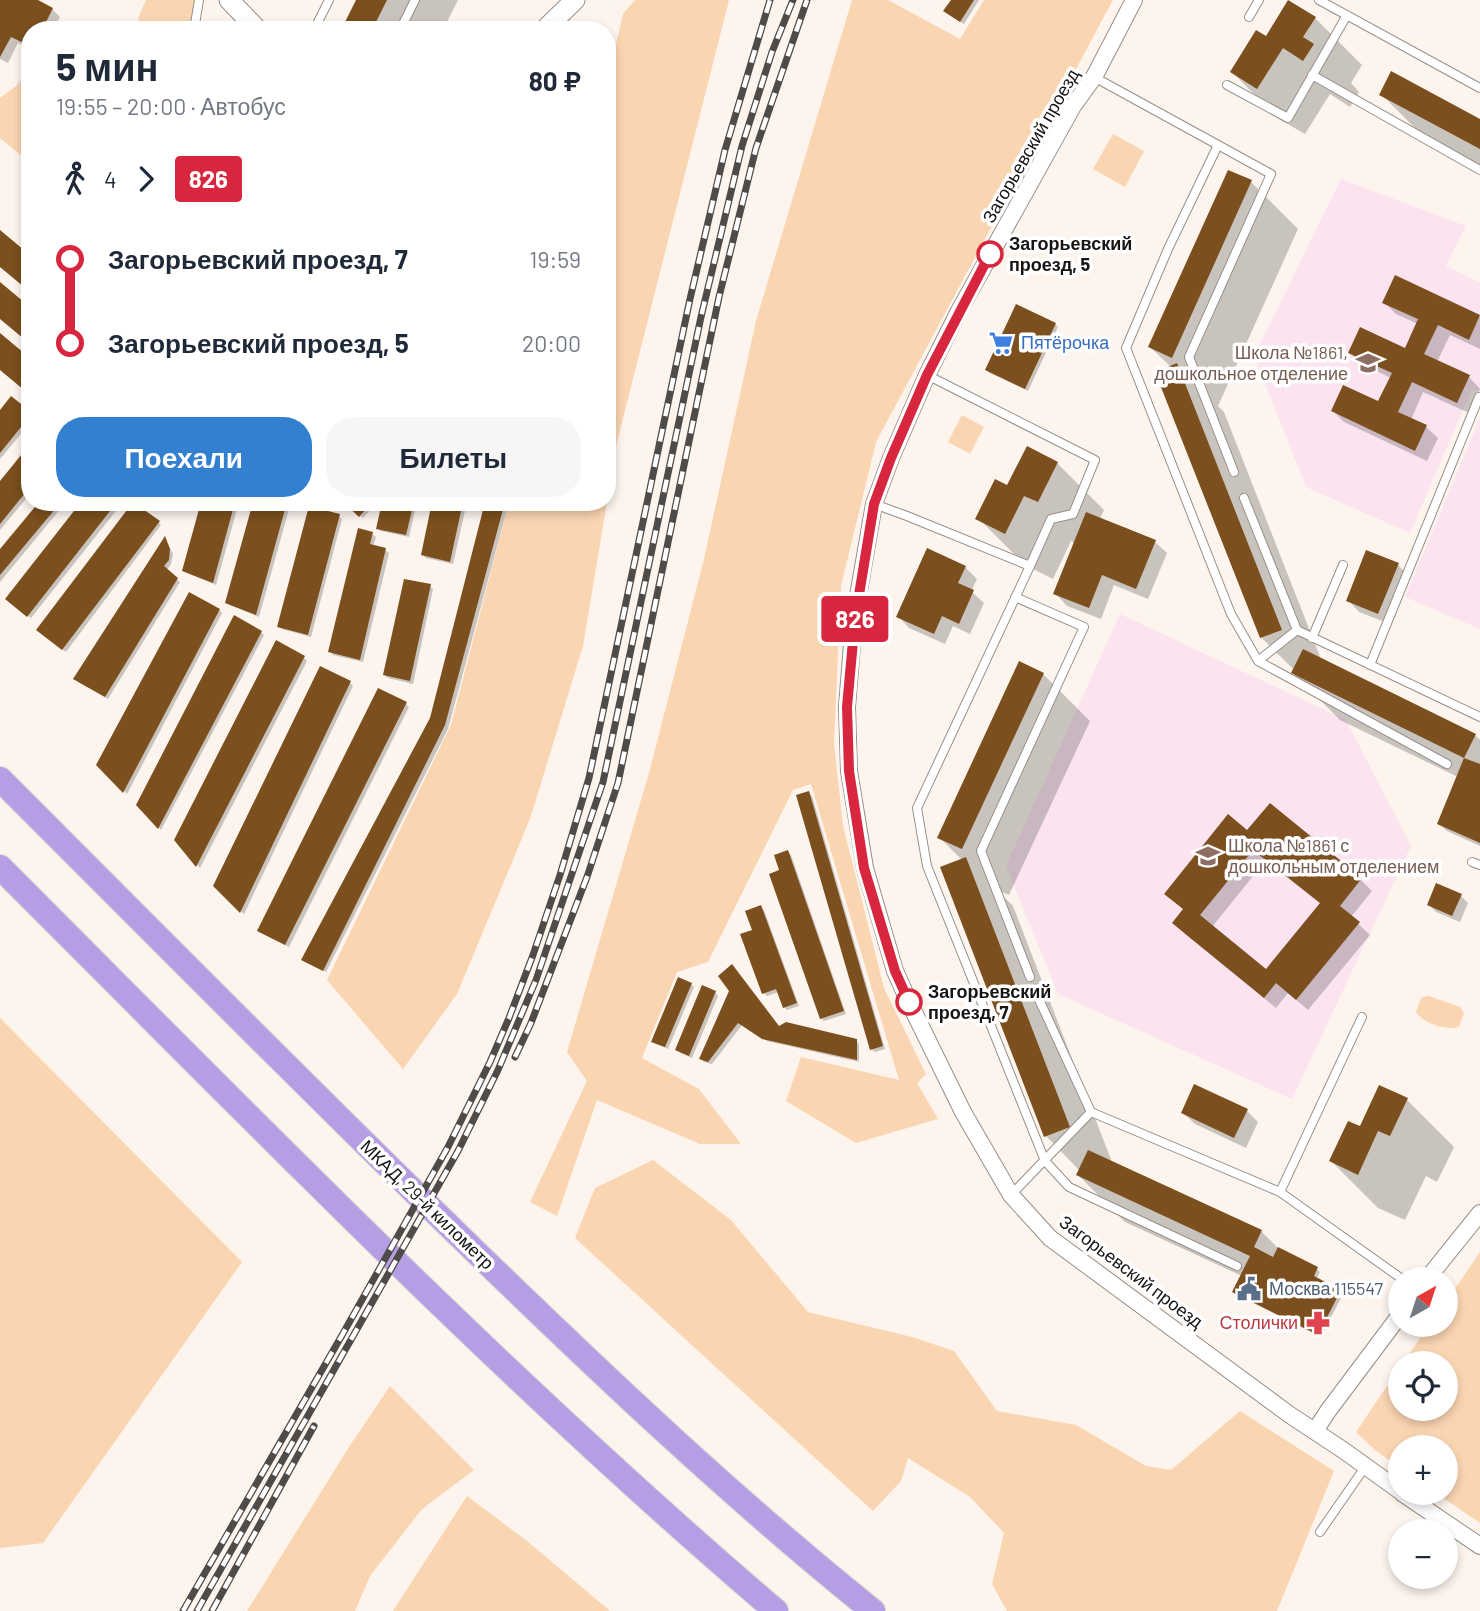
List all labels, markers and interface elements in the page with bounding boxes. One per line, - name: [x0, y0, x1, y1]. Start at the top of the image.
- text: 5 мин: [56, 43, 159, 89]
- street label: Загорьевский проезд: [977, 64, 1083, 226]
- text: 80 ₽: [529, 65, 581, 96]
- text: 19:55 – 20:00 · Автобус: [56, 92, 286, 120]
- icon: walk: [56, 160, 94, 198]
- icon: forward: [127, 160, 165, 198]
- text: 826: [189, 164, 228, 193]
- text: 4: [104, 165, 117, 193]
- place label: Загорьевский проезд, 5: [1009, 232, 1132, 275]
- marker: Загорьевский проезд, 5: [977, 241, 1003, 267]
- text: Загорьевский проезд, 7: [108, 243, 408, 274]
- text: 19:59: [529, 245, 581, 273]
- text: Загорьевский проезд, 5: [108, 327, 409, 358]
- text: 20:00: [522, 329, 581, 357]
- supermarket icon: Пятёрочка: [987, 329, 1015, 357]
- place label: Пятёрочка: [1021, 331, 1110, 353]
- place label: Школа №1861, дошкольное отделение: [1154, 341, 1348, 384]
- school or university icon: Школа №1861, дошкольное отделение: [1354, 349, 1382, 377]
- button: Поехали: [56, 417, 312, 497]
- button: Билеты: [326, 417, 581, 497]
- line badge: 826: [815, 596, 895, 642]
- text: 826: [835, 604, 875, 633]
- place label: Школа №1861 с дошкольным отделением: [1228, 834, 1439, 877]
- school or university icon: Школа №1861 с дошкольным отделением: [1194, 842, 1222, 870]
- place label: Загорьевский проезд, 7: [928, 980, 1051, 1023]
- marker: Загорьевский проезд, 7: [896, 989, 922, 1015]
- street label: МКАД, 29-й километр: [356, 1135, 499, 1274]
- street label: Загорьевский проезд: [1055, 1210, 1208, 1333]
- north arrow: [1388, 1267, 1458, 1337]
- map controls: [1388, 1267, 1458, 1589]
- public building icon: Москва 115547: [1235, 1275, 1263, 1303]
- place label: Москва 115547: [1269, 1277, 1384, 1299]
- pharmacy icon: Столички: [1304, 1309, 1332, 1337]
- place label: Столички: [1219, 1311, 1298, 1333]
- button: locate: [1388, 1351, 1458, 1421]
- button: +: [1388, 1435, 1458, 1505]
- button: −: [1388, 1519, 1458, 1589]

